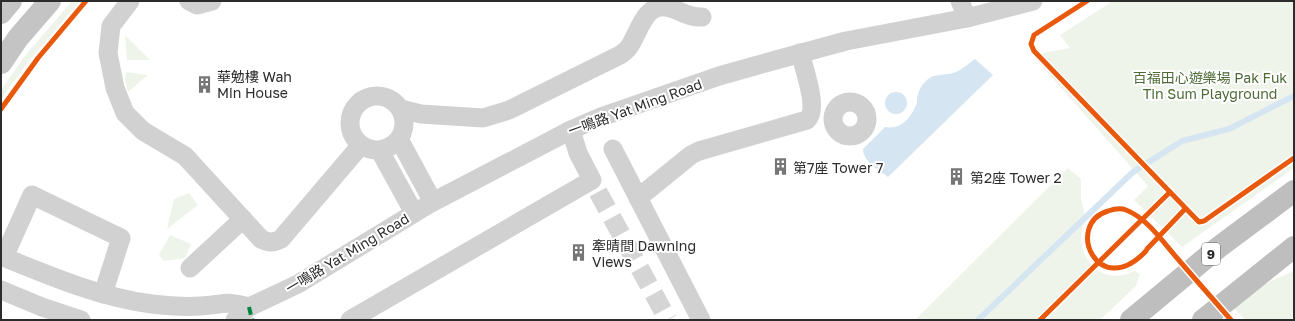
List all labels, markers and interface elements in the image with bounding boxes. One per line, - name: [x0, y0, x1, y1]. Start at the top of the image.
- place label: 華勉樓 Wah Min House: [217, 68, 292, 101]
- park label: 百福田心遊樂場 Pak Fuk Tin Sum Playground: [1133, 69, 1287, 102]
- building icon: 華勉樓 Wah Min House: [194, 74, 214, 94]
- street label: 一鳴路 Yat Ming Road: [566, 75, 704, 139]
- building icon: 第7座 Tower 7: [770, 157, 790, 177]
- place label: 第7座 Tower 7: [793, 159, 883, 176]
- building icon: 第2座 Tower 2: [947, 167, 967, 187]
- place label: 第2座 Tower 2: [970, 169, 1062, 186]
- street label: 一鳴路 Yat Ming Road: [282, 209, 412, 297]
- place label: 牽晴間 Dawning Views: [592, 237, 696, 270]
- building icon: 牽晴間 Dawning Views: [569, 243, 589, 263]
- road number: 9: [1202, 243, 1220, 265]

